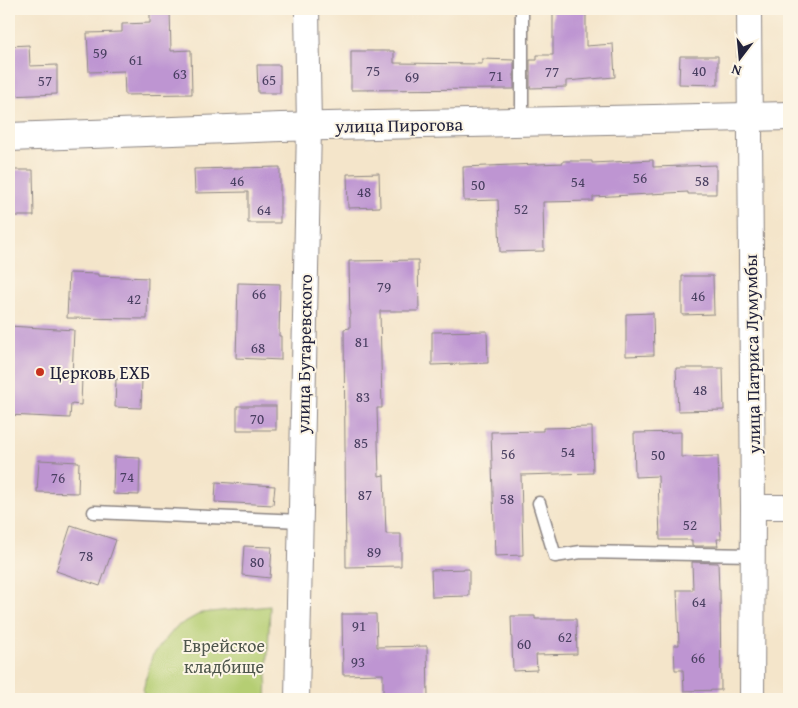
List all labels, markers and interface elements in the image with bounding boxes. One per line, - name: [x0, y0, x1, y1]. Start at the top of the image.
- north arrow: [716, 32, 766, 82]
- house number: 59: [93, 42, 107, 63]
- house number: 61: [129, 49, 143, 70]
- text: N: [729, 59, 744, 81]
- house number: 75: [366, 60, 380, 81]
- house number: 40: [692, 60, 706, 81]
- house number: 77: [545, 61, 559, 82]
- house number: 63: [173, 63, 187, 84]
- house number: 71: [489, 65, 503, 86]
- house number: 69: [405, 66, 419, 87]
- house number: 65: [262, 69, 276, 90]
- house number: 57: [38, 70, 52, 91]
- street label: улица Пирогова: [334, 110, 464, 140]
- house number: 56: [633, 167, 647, 188]
- house number: 46: [230, 170, 244, 191]
- house number: 58: [695, 170, 709, 191]
- house number: 54: [571, 171, 585, 192]
- house number: 50: [471, 174, 485, 195]
- house number: 48: [357, 181, 371, 202]
- house number: 52: [514, 198, 528, 219]
- house number: 64: [257, 199, 271, 220]
- street label: улица Патриса Лумумбы: [737, 254, 767, 455]
- street label: улица Бутаревского: [289, 274, 319, 435]
- house number: 79: [377, 276, 391, 297]
- house number: 66: [252, 283, 266, 304]
- house number: 46: [691, 285, 705, 306]
- house number: 42: [127, 288, 141, 309]
- house number: 81: [355, 331, 369, 352]
- house number: 68: [251, 337, 265, 358]
- place label: Церковь ЕХБ: [50, 359, 150, 386]
- marker: Церковь ЕХБ: [34, 366, 46, 378]
- house number: 48: [693, 379, 707, 400]
- house number: 83: [356, 386, 370, 407]
- house number: 70: [250, 408, 264, 429]
- house number: 85: [354, 432, 368, 453]
- house number: 54: [561, 441, 575, 462]
- house number: 56: [501, 443, 515, 464]
- house number: 50: [651, 444, 665, 465]
- house number: 74: [120, 466, 134, 487]
- house number: 76: [51, 467, 65, 488]
- house number: 87: [358, 484, 372, 505]
- house number: 58: [500, 488, 514, 509]
- house number: 52: [683, 514, 697, 535]
- house number: 89: [367, 541, 381, 562]
- house number: 78: [79, 545, 93, 566]
- house number: 80: [250, 551, 264, 572]
- house number: 64: [692, 591, 706, 612]
- house number: 91: [352, 615, 366, 636]
- house number: 62: [558, 626, 572, 647]
- park label: Еврейское кладбище: [183, 632, 265, 680]
- house number: 60: [517, 633, 531, 654]
- house number: 66: [691, 647, 705, 668]
- house number: 93: [351, 651, 365, 672]

